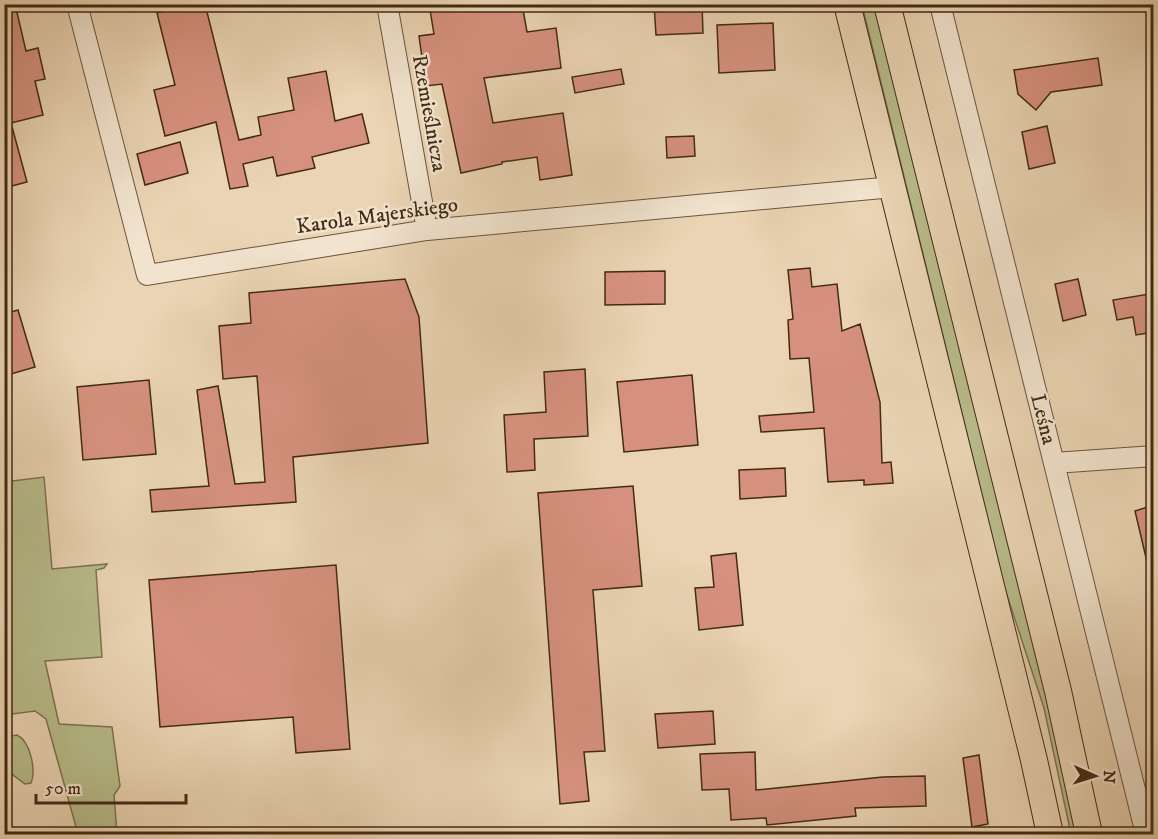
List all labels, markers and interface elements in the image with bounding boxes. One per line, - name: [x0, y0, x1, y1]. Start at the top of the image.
- street label: Rzemieślnicza: [406, 53, 452, 174]
- street label: Karola Majerskiego: [295, 192, 460, 240]
- street label: Leśna: [1024, 391, 1062, 447]
- north arrow: [1065, 746, 1125, 806]
- scale bar: [36, 767, 186, 805]
- text: N: [1099, 770, 1119, 784]
- text: 50 m: [45, 778, 81, 800]

